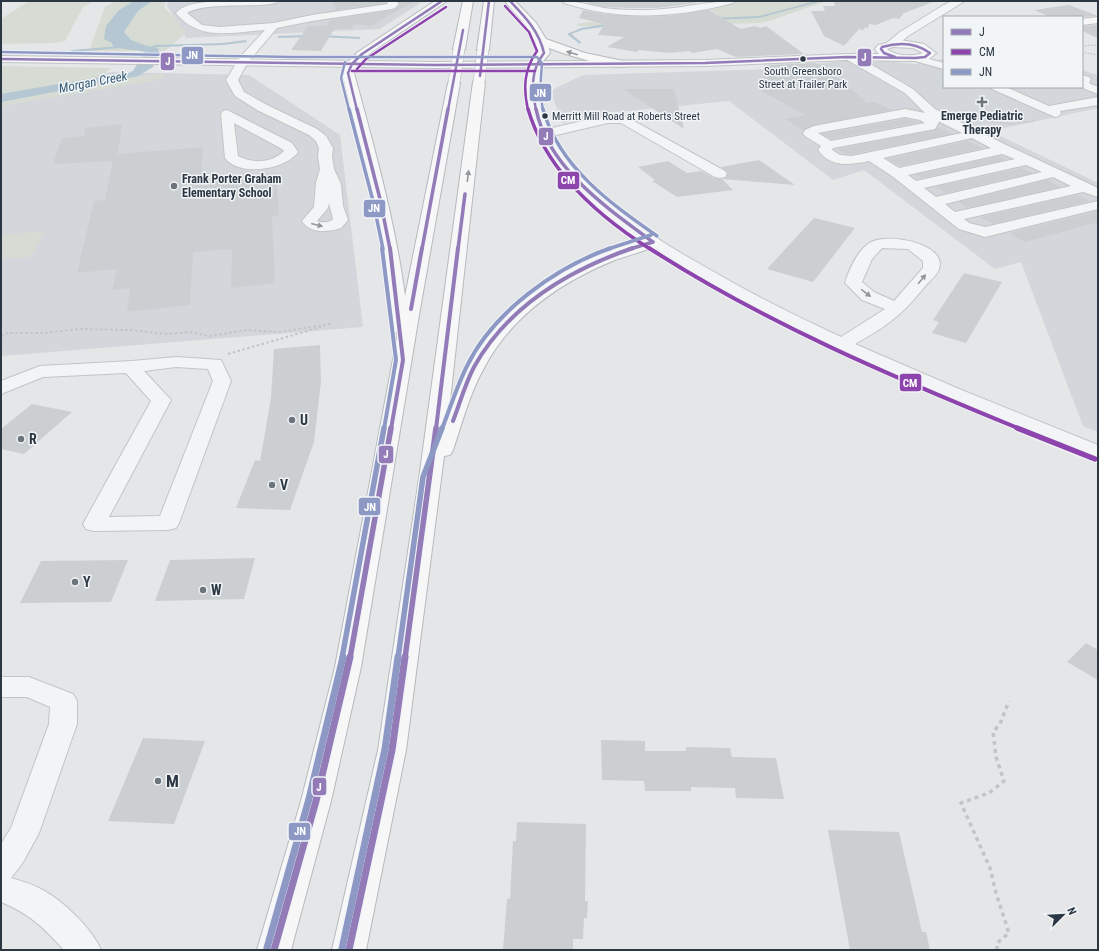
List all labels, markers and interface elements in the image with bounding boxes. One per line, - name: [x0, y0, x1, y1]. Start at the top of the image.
- legend: [943, 16, 1083, 88]
- text: J: [979, 25, 985, 39]
- text: CM: [979, 45, 995, 59]
- line badge: JN: [181, 46, 204, 65]
- line badge: J: [857, 48, 872, 67]
- text: JN: [186, 49, 198, 62]
- one-way arrow: [566, 50, 578, 56]
- text: J: [861, 51, 867, 64]
- line badge: J: [160, 52, 175, 71]
- marker: South Greensboro Street at Trailer Park: [798, 54, 808, 64]
- text: J: [165, 55, 171, 68]
- place label: South Greensboro Street at Trailer Park: [759, 65, 847, 91]
- text: JN: [979, 65, 992, 79]
- water label: Morgan Creek: [58, 68, 129, 96]
- line badge: JN: [529, 83, 552, 102]
- text: JN: [534, 87, 546, 100]
- marker: Emerge Pediatric Therapy: [976, 96, 988, 108]
- place label: Emerge Pediatric Therapy: [941, 109, 1024, 137]
- place label: Merritt Mill Road at Roberts Street: [552, 110, 700, 123]
- marker: Merritt Mill Road at Roberts Street: [540, 111, 550, 121]
- line badge: J: [538, 127, 554, 146]
- text: J: [543, 130, 549, 143]
- one-way arrow: [464, 170, 471, 182]
- line badge: CM: [557, 171, 580, 190]
- place label: Frank Porter Graham Elementary School: [182, 172, 282, 200]
- text: CM: [561, 174, 575, 187]
- marker: Frank Porter Graham Elementary School: [169, 181, 179, 191]
- line badge: JN: [363, 199, 386, 218]
- text: JN: [368, 202, 380, 215]
- one-way arrow: [311, 222, 324, 228]
- one-way arrow: [918, 274, 927, 285]
- one-way arrow: [860, 289, 871, 298]
- line badge: CM: [899, 373, 922, 392]
- text: CM: [903, 377, 917, 390]
- place label: U: [300, 412, 308, 428]
- marker: U: [287, 415, 297, 425]
- place label: R: [29, 431, 37, 447]
- marker: R: [16, 434, 26, 444]
- line badge: J: [378, 445, 394, 464]
- text: J: [383, 448, 389, 461]
- place label: V: [280, 477, 288, 493]
- marker: V: [267, 480, 277, 490]
- line badge: JN: [358, 497, 381, 516]
- text: JN: [364, 501, 376, 514]
- place label: Y: [83, 574, 91, 590]
- marker: Y: [70, 577, 80, 587]
- place label: W: [211, 582, 222, 598]
- marker: W: [198, 585, 208, 595]
- place label: M: [166, 771, 179, 791]
- marker: M: [153, 776, 163, 786]
- line badge: J: [312, 777, 327, 796]
- text: J: [316, 781, 322, 794]
- line badge: JN: [288, 822, 311, 841]
- text: JN: [294, 825, 306, 838]
- north arrow: [1043, 895, 1083, 935]
- text: N: [1064, 905, 1079, 917]

